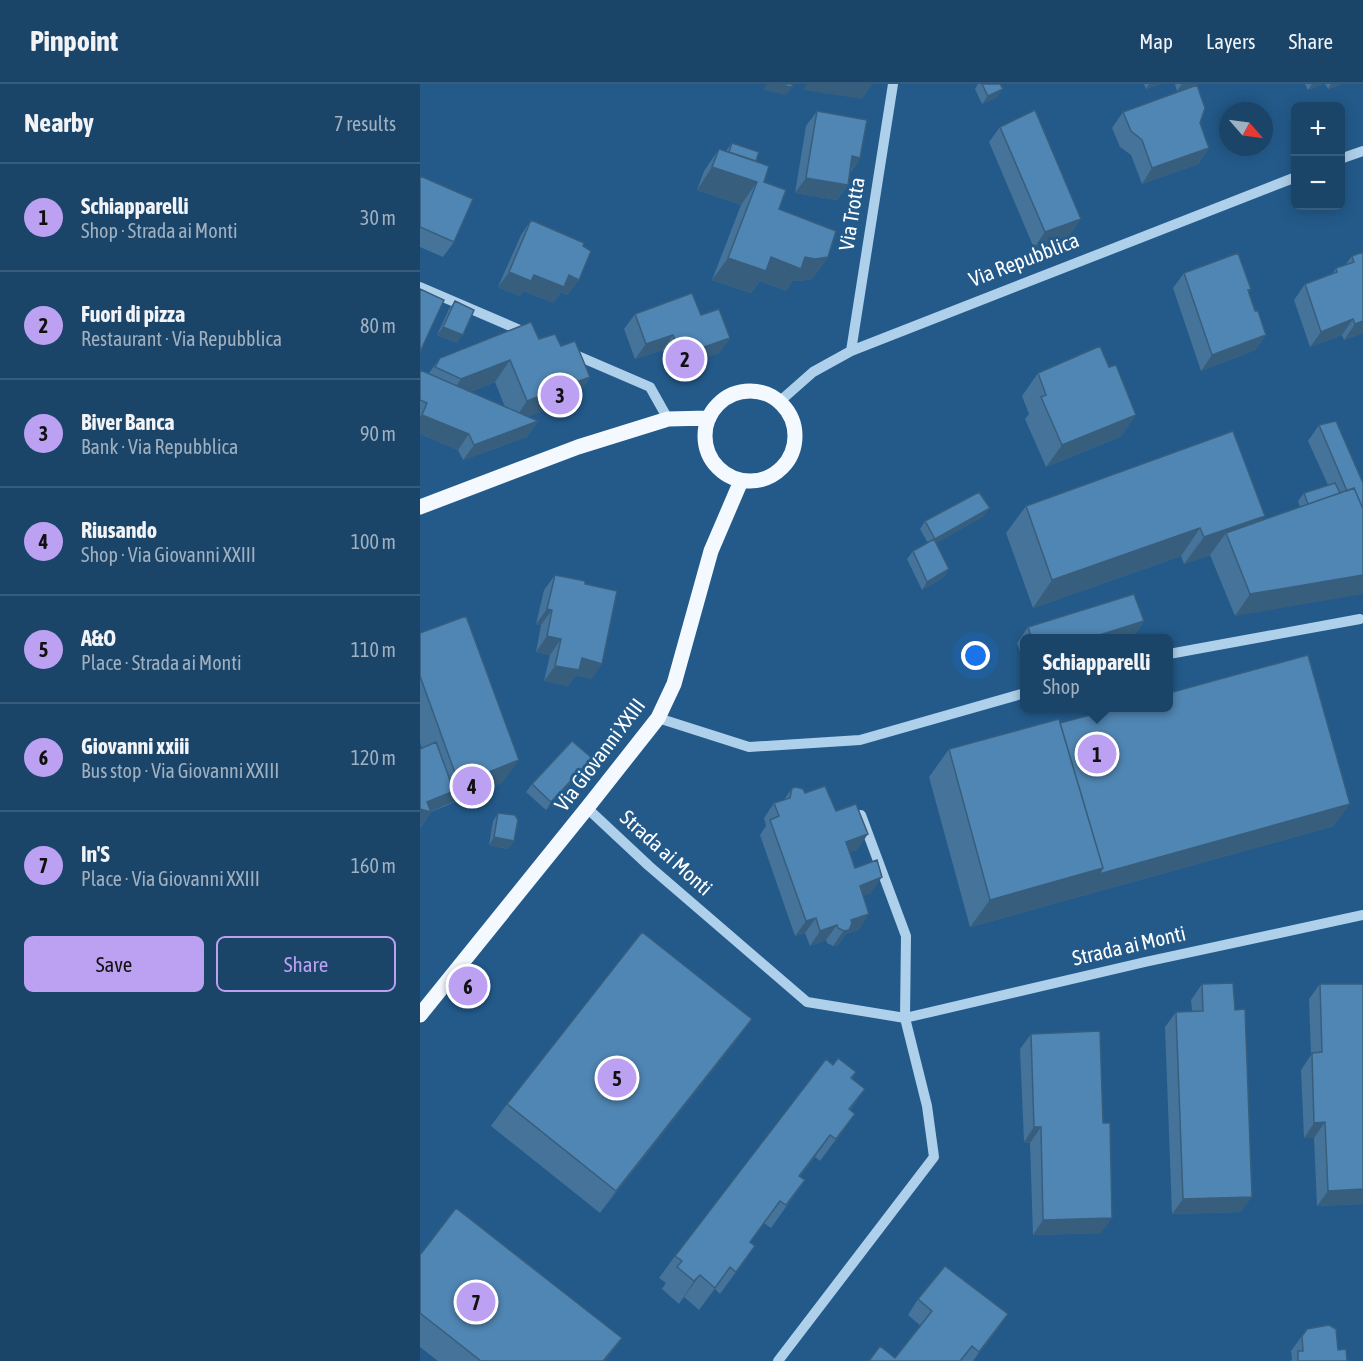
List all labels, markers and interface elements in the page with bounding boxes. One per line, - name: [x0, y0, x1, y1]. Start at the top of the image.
- text: Pinpoint: [30, 25, 118, 57]
- text: Map: [1139, 29, 1173, 53]
- text: Layers: [1206, 29, 1256, 53]
- text: Share: [1289, 29, 1333, 53]
- north arrow: [1219, 102, 1273, 156]
- map controls: [1291, 102, 1345, 210]
- button: +: [1291, 102, 1345, 156]
- text: Nearby: [24, 108, 94, 138]
- text: 7 results: [334, 112, 396, 135]
- button: −: [1291, 156, 1345, 210]
- street label: Via Trotta: [833, 176, 869, 252]
- text: Schiapparelli: [81, 193, 189, 219]
- text: 1: [39, 206, 48, 229]
- text: 30 m: [360, 206, 396, 229]
- text: Shop · Strada ai Monti: [81, 219, 238, 242]
- street label: Via Repubblica: [965, 227, 1082, 291]
- text: Fuori di pizza: [81, 301, 185, 327]
- text: 2: [39, 314, 48, 337]
- text: 80 m: [360, 314, 396, 337]
- text: Restaurant · Via Repubblica: [81, 327, 282, 350]
- pin: 2: [666, 336, 704, 382]
- pin: 3: [540, 372, 580, 418]
- text: Biver Banca: [81, 409, 175, 435]
- text: 3: [39, 422, 48, 445]
- text: 90 m: [360, 422, 396, 445]
- text: Bank · Via Repubblica: [81, 435, 238, 458]
- text: Riusando: [81, 517, 157, 543]
- text: 4: [39, 530, 48, 553]
- text: 100 m: [351, 530, 396, 553]
- text: Shop · Via Giovanni XXIII: [81, 543, 256, 566]
- text: A&O: [81, 625, 116, 651]
- popup: [1020, 634, 1173, 712]
- text: 5: [39, 638, 48, 661]
- text: 110 m: [351, 638, 396, 661]
- your location: [961, 641, 990, 670]
- text: Schiapparelli: [1043, 649, 1150, 675]
- text: Place · Strada ai Monti: [81, 651, 242, 674]
- text: Shop: [1043, 675, 1080, 698]
- street label: Via Giovanni XXIII: [549, 693, 649, 815]
- pin: 1: [1078, 732, 1116, 776]
- text: Giovanni xxiii: [81, 733, 189, 759]
- text: 6: [39, 746, 48, 769]
- text: 120 m: [351, 746, 396, 769]
- text: Bus stop · Via Giovanni XXIII: [81, 759, 279, 782]
- pin: 4: [452, 764, 492, 808]
- street label: Strada ai Monti: [616, 805, 718, 900]
- text: In'S: [81, 841, 110, 867]
- text: 7: [39, 854, 48, 877]
- text: 160 m: [351, 854, 396, 877]
- text: Place · Via Giovanni XXIII: [81, 867, 260, 890]
- street label: Strada ai Monti: [1070, 920, 1188, 970]
- button: Save: [24, 936, 204, 992]
- button: Share: [216, 936, 396, 992]
- pin: 6: [448, 964, 488, 1008]
- pin: 5: [598, 1056, 636, 1100]
- pin: 7: [456, 1280, 496, 1324]

